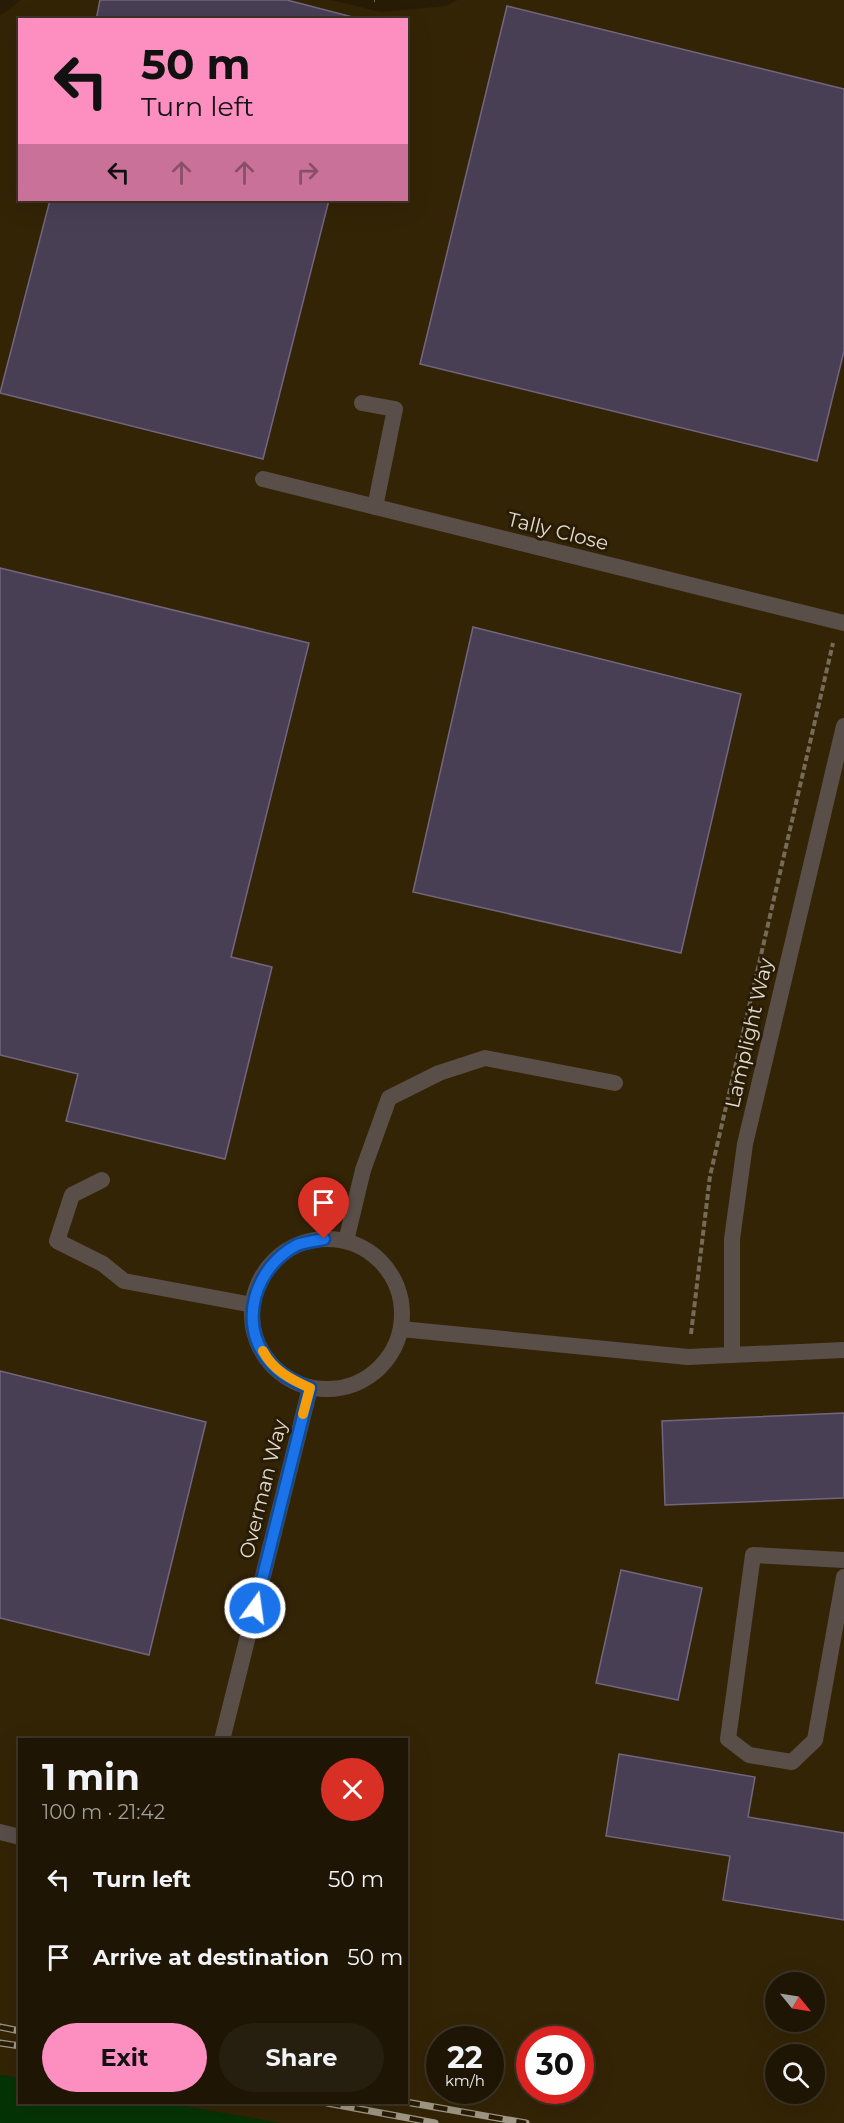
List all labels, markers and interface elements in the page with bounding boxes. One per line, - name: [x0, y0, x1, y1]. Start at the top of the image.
- text: 50 m: [141, 38, 250, 90]
- icon: left: [42, 42, 120, 120]
- text: Turn left: [141, 90, 254, 123]
- icon: left: [102, 156, 135, 189]
- icon: ahead: [165, 156, 198, 189]
- icon: ahead: [228, 156, 261, 189]
- icon: right: [291, 156, 324, 189]
- street label: Tally Close: [505, 507, 611, 555]
- street label: Lamplight Way: [720, 956, 778, 1110]
- pin: [298, 1177, 349, 1239]
- icon: arrive: [307, 1186, 340, 1219]
- street label: Overman Way: [234, 1417, 292, 1561]
- position arrow: [223, 1576, 287, 1640]
- text: 1 min: [42, 1755, 140, 1799]
- button: close: [321, 1758, 384, 1821]
- text: 100 m · 21:42: [42, 1800, 165, 1824]
- icon: left: [42, 1863, 75, 1896]
- text: Turn left: [93, 1866, 191, 1893]
- text: 50 m: [328, 1866, 384, 1893]
- icon: arrive: [42, 1941, 75, 1974]
- text: Arrive at destination: [93, 1944, 329, 1971]
- text: 50 m: [347, 1944, 403, 1971]
- north arrow: [765, 1972, 825, 2032]
- map controls: [765, 1972, 825, 2104]
- button: Exit: [42, 2023, 207, 2092]
- button: Share: [219, 2023, 384, 2092]
- speed limit sign: 30: [516, 2026, 594, 2104]
- text: 22: [447, 2039, 483, 2076]
- button: search: [765, 2044, 825, 2104]
- text: km/h: [445, 2071, 485, 2090]

